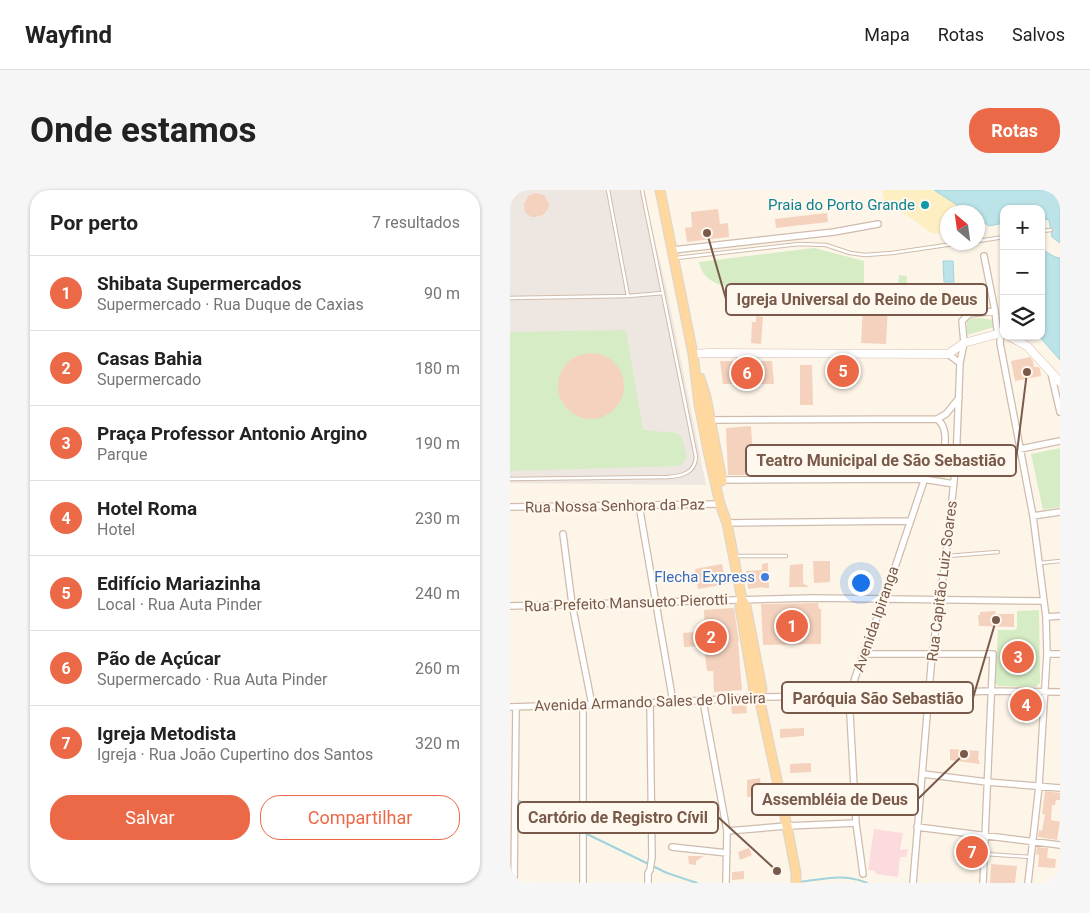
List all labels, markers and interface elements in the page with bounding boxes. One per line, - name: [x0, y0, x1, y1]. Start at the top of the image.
- text: Wayfind: [25, 21, 112, 49]
- text: Mapa: [864, 24, 910, 45]
- text: Rotas: [938, 24, 984, 45]
- text: Salvos: [1012, 24, 1065, 45]
- button: Rotas: [969, 108, 1060, 153]
- text: Onde estamos: [30, 110, 257, 151]
- place label: Praia do Porto Grande: [768, 196, 915, 214]
- marker: Praia do Porto Grande: [919, 199, 931, 211]
- north arrow: [940, 205, 985, 250]
- map controls: [1000, 205, 1045, 340]
- button: +: [1000, 205, 1045, 250]
- text: Por perto: [50, 211, 138, 235]
- text: 7 resultados: [372, 213, 460, 232]
- button: −: [1000, 250, 1045, 295]
- text: Shibata Supermercados: [97, 272, 302, 295]
- text: 1: [61, 284, 71, 303]
- text: 90 m: [424, 284, 460, 303]
- callout: Igreja Universal do Reino de Deus: [726, 284, 987, 315]
- text: Igreja Universal do Reino de Deus: [736, 290, 978, 309]
- text: Supermercado · Rua Duque de Caxias: [97, 295, 364, 314]
- button: layers: [1000, 295, 1045, 340]
- text: Casas Bahia: [97, 347, 202, 370]
- pin: 5: [827, 352, 859, 390]
- pin: 6: [731, 354, 763, 392]
- text: 2: [61, 359, 71, 378]
- text: 180 m: [415, 359, 460, 378]
- text: Supermercado: [97, 370, 201, 389]
- text: Praça Professor Antonio Argino: [97, 422, 367, 445]
- text: 3: [61, 434, 71, 453]
- text: 190 m: [415, 434, 460, 453]
- text: Parque: [97, 445, 147, 464]
- callout: Teatro Municipal de São Sebastião: [746, 445, 1016, 476]
- text: Teatro Municipal de São Sebastião: [756, 451, 1006, 470]
- street label: Rua Nossa Senhora da Paz: [525, 495, 705, 517]
- text: Hotel Roma: [97, 497, 197, 520]
- street label: Rua Capitão Luiz Soares: [923, 500, 961, 662]
- text: 4: [61, 509, 71, 528]
- text: 230 m: [415, 509, 460, 528]
- text: Hotel: [97, 520, 135, 539]
- street label: Avenida Ipiranga: [849, 564, 903, 674]
- place label: Flecha Express: [654, 568, 755, 586]
- your location: [848, 570, 874, 596]
- marker: Flecha Express: [759, 571, 771, 583]
- text: Edifício Mariazinha: [97, 572, 261, 595]
- text: 5: [61, 584, 71, 603]
- text: 240 m: [415, 584, 460, 603]
- street label: Rua Prefeito Mansueto Pierotti: [524, 590, 728, 616]
- text: Local · Rua Auta Pinder: [97, 595, 262, 614]
- pin: 1: [776, 607, 808, 645]
- pin: 2: [695, 618, 727, 656]
- pin: 3: [1002, 638, 1034, 676]
- text: Pão de Açúcar: [97, 647, 221, 670]
- text: 6: [61, 659, 71, 678]
- text: 260 m: [415, 659, 460, 678]
- text: Supermercado · Rua Auta Pinder: [97, 670, 328, 689]
- callout: Paróquia São Sebastião: [782, 682, 973, 713]
- pin: 4: [1010, 686, 1042, 724]
- street label: Avenida Armando Sales de Oliveira: [534, 689, 766, 715]
- text: Paróquia São Sebastião: [792, 689, 964, 708]
- text: Igreja Metodista: [97, 722, 236, 745]
- text: 7: [61, 734, 71, 753]
- text: 320 m: [415, 734, 460, 753]
- text: Igreja · Rua João Cupertino dos Santos: [97, 745, 373, 764]
- callout: Assembléia de Deus: [752, 784, 918, 815]
- text: Assembléia de Deus: [762, 790, 908, 809]
- button: Salvar: [50, 795, 250, 840]
- button: Compartilhar: [260, 795, 460, 840]
- callout: Cartório de Registro Cívil: [518, 802, 718, 833]
- text: Cartório de Registro Cívil: [528, 808, 708, 827]
- pin: 7: [956, 833, 988, 871]

